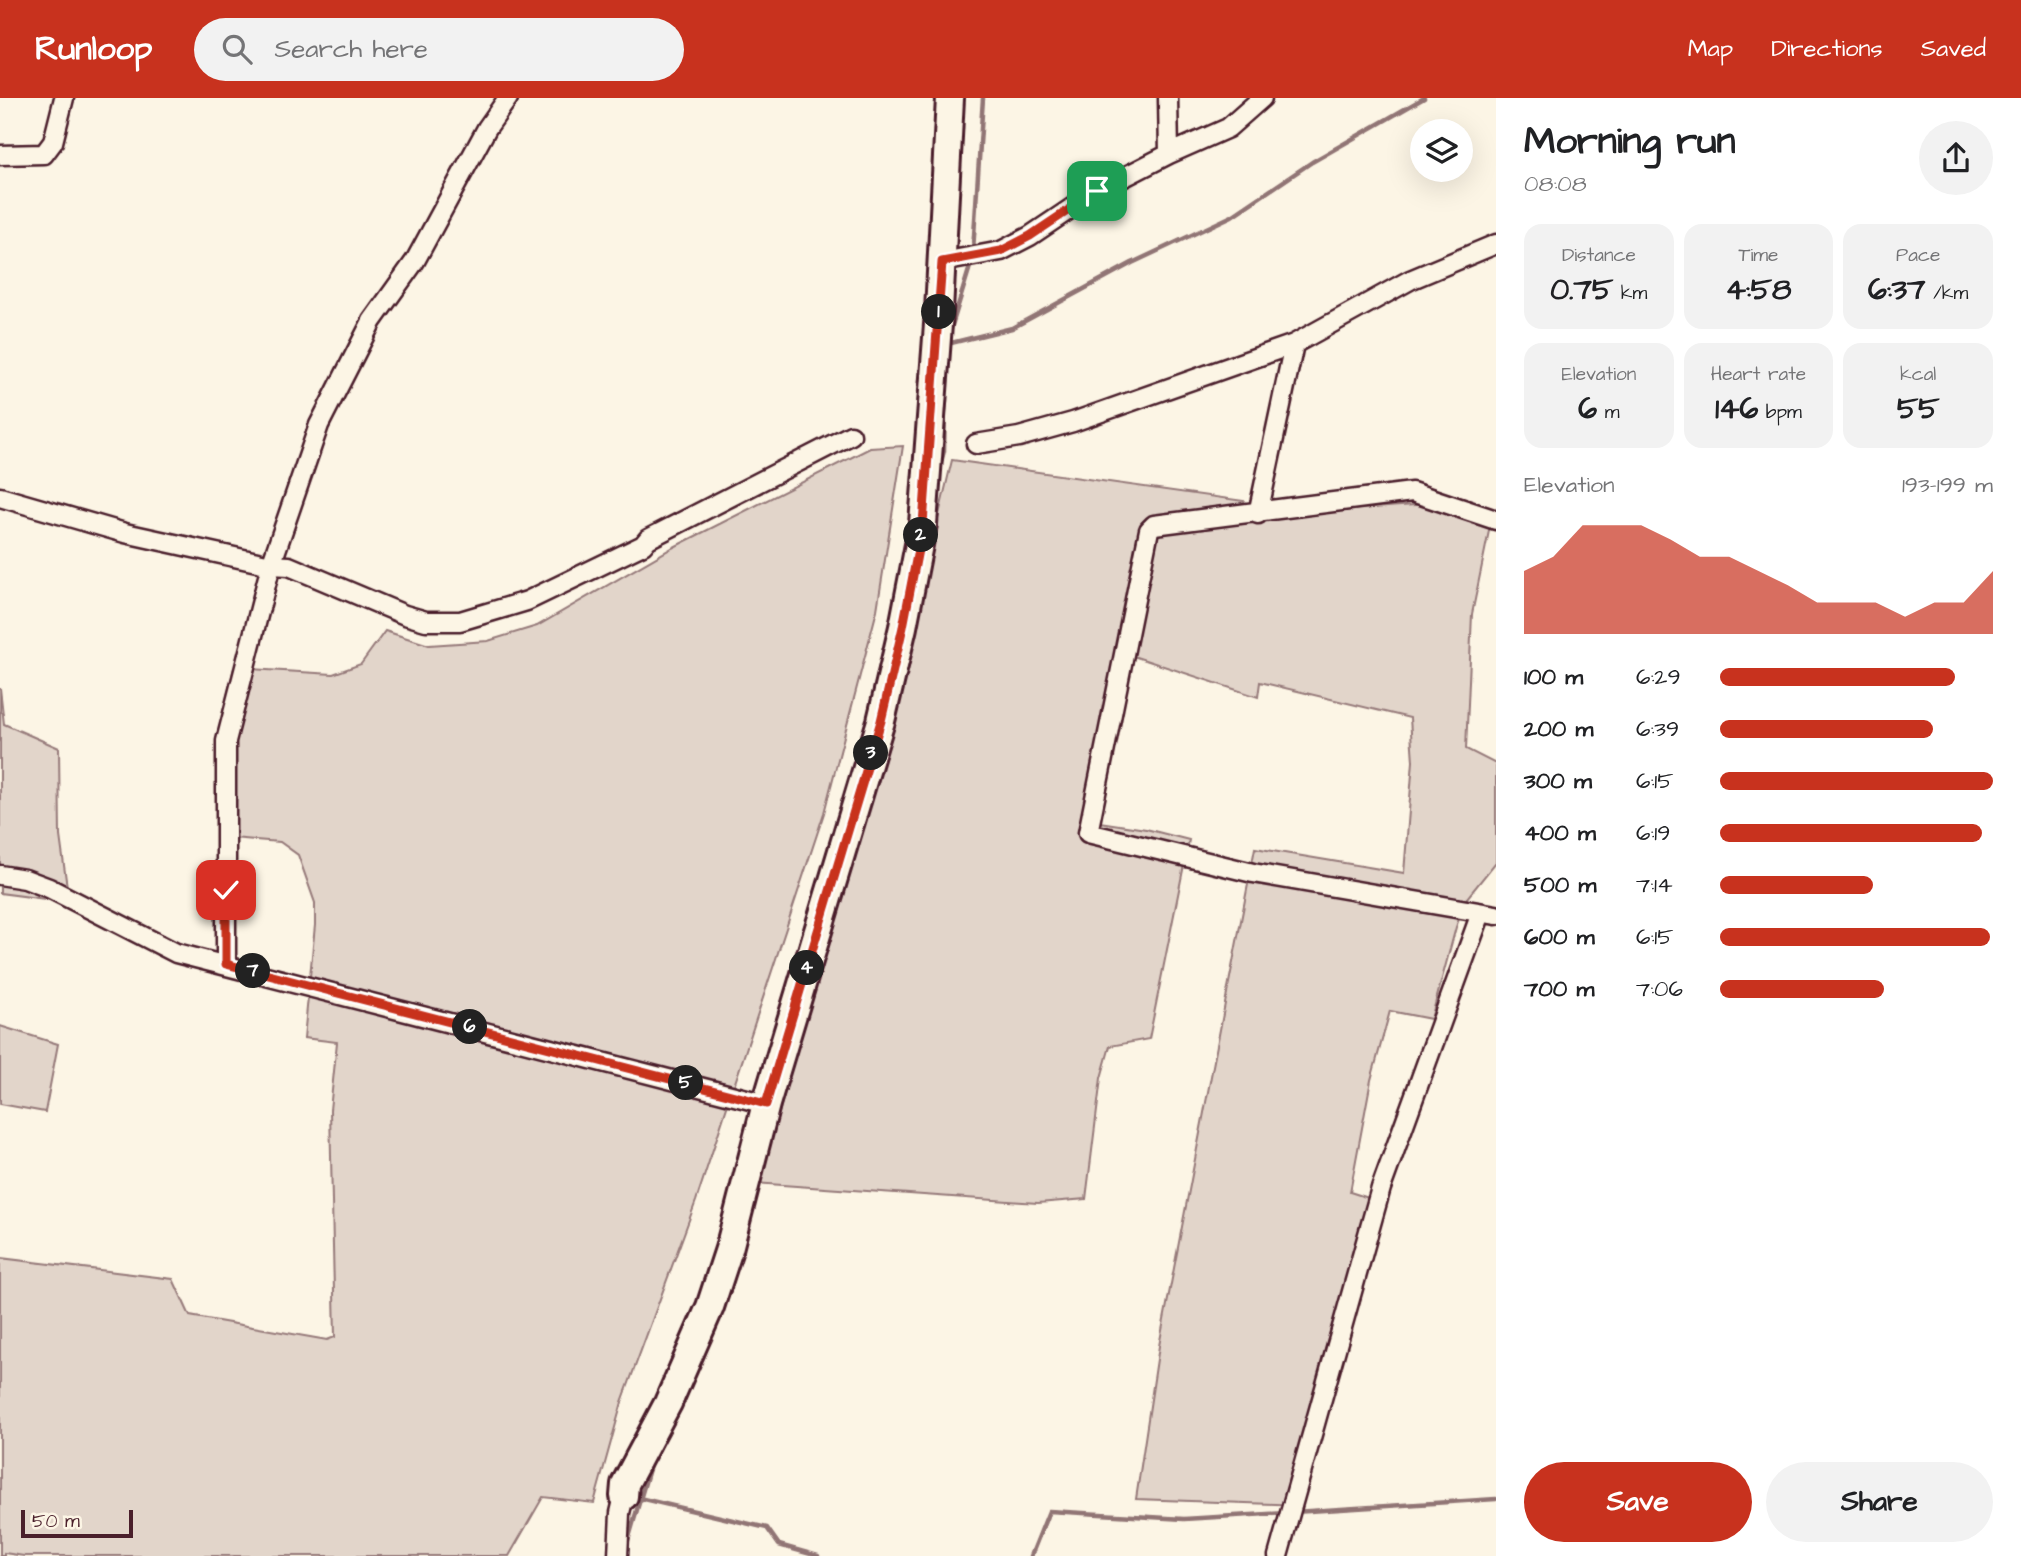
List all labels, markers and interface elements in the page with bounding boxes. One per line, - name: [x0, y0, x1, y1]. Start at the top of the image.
- search box: [194, 18, 684, 81]
- text: Runloop: [35, 26, 152, 72]
- icon: search: [218, 30, 256, 68]
- text: Search here: [274, 31, 428, 67]
- text: Map: [1688, 32, 1733, 66]
- text: Directions: [1771, 32, 1883, 66]
- text: Saved: [1921, 32, 1986, 66]
- text: Morning run: [1524, 116, 1736, 168]
- map controls: [1410, 119, 1473, 182]
- button: layers: [1410, 119, 1473, 182]
- button: share: [1919, 121, 1993, 195]
- pin: [1067, 161, 1127, 221]
- text: 08:08: [1524, 168, 1587, 200]
- icon: arrive: [1078, 172, 1116, 210]
- text: Distance: [1562, 242, 1636, 269]
- text: Time: [1739, 242, 1778, 269]
- text: Pace: [1896, 242, 1940, 269]
- text: 0.75: [1550, 269, 1613, 311]
- text: 4:58: [1725, 269, 1792, 311]
- text: 6:37: [1868, 269, 1926, 311]
- text: km: [1613, 280, 1647, 307]
- text: /km: [1926, 280, 1968, 307]
- pin: 1: [922, 294, 956, 330]
- text: 1: [937, 298, 940, 325]
- text: Elevation: [1561, 361, 1636, 388]
- text: Heart rate: [1711, 361, 1806, 388]
- text: kcal: [1900, 361, 1936, 388]
- text: 6: [1578, 388, 1597, 430]
- text: 146: [1715, 388, 1758, 430]
- text: 55: [1897, 388, 1939, 430]
- text: m: [1597, 399, 1619, 426]
- text: bpm: [1758, 399, 1802, 426]
- text: Elevation: [1524, 469, 1615, 501]
- text: 193–199 m: [1902, 469, 1993, 501]
- pin: 2: [904, 518, 939, 552]
- text: 2: [915, 521, 926, 548]
- text: 100 m: [1524, 661, 1583, 693]
- text: 6:29: [1636, 661, 1681, 693]
- text: 200 m: [1524, 713, 1593, 745]
- text: 6:39: [1636, 713, 1679, 745]
- pin: 3: [854, 736, 888, 770]
- text: 3: [866, 739, 875, 766]
- text: 300 m: [1524, 765, 1592, 797]
- text: 6:15: [1636, 765, 1674, 797]
- text: 400 m: [1524, 817, 1596, 849]
- text: 6:19: [1636, 817, 1670, 849]
- pin: [196, 860, 256, 920]
- text: 500 m: [1524, 869, 1596, 901]
- text: 7:14: [1636, 869, 1673, 901]
- icon: check: [207, 871, 245, 909]
- text: 600 m: [1524, 921, 1595, 953]
- text: 6:15: [1636, 921, 1674, 953]
- pin: 4: [790, 950, 824, 986]
- pin: 7: [236, 954, 270, 988]
- text: 4: [800, 954, 813, 981]
- text: 7: [247, 957, 258, 984]
- text: 700 m: [1524, 973, 1594, 1005]
- text: 7:06: [1636, 973, 1683, 1005]
- pin: 6: [452, 1010, 488, 1044]
- text: 6: [464, 1013, 475, 1040]
- pin: 5: [668, 1066, 704, 1100]
- text: 5: [679, 1069, 692, 1096]
- button: Save: [1524, 1462, 1752, 1542]
- button: Share: [1766, 1462, 1993, 1542]
- scale bar: [21, 1507, 133, 1539]
- text: 50 m: [32, 1508, 80, 1535]

